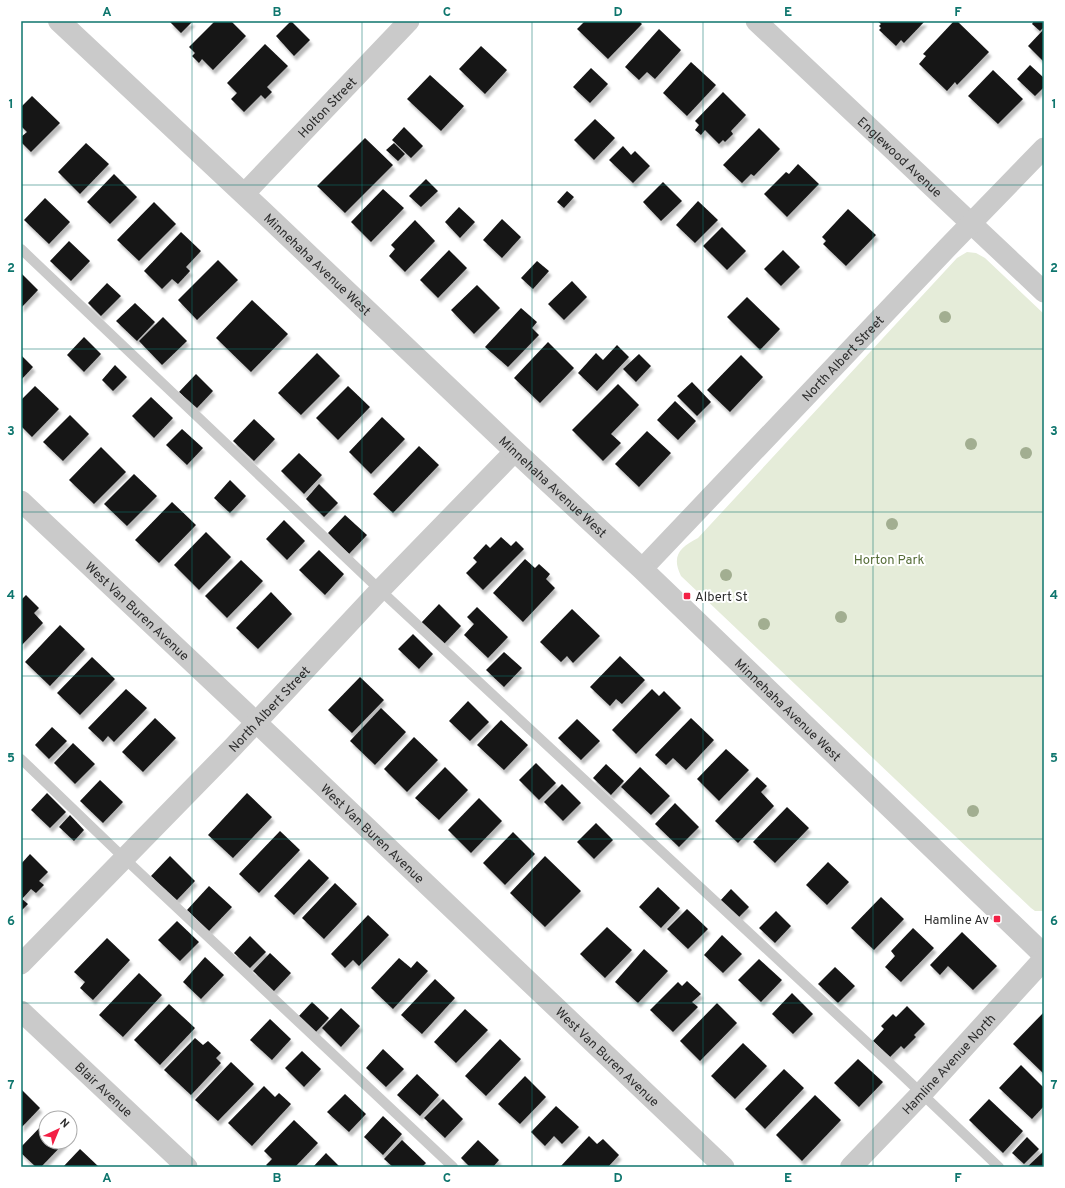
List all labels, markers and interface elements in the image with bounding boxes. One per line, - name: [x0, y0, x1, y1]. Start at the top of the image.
- text: A: [102, 5, 112, 21]
- text: B: [273, 5, 282, 21]
- text: C: [443, 5, 451, 21]
- text: D: [613, 5, 623, 21]
- text: E: [784, 5, 792, 21]
- text: F: [954, 5, 962, 21]
- street label: Holton Street: [296, 75, 361, 142]
- text: 1: [8, 97, 14, 113]
- text: 1: [1051, 97, 1057, 113]
- street label: Englewood Avenue: [853, 115, 944, 202]
- street label: Minnehaha Avenue West: [260, 211, 373, 320]
- text: 2: [7, 261, 15, 277]
- text: 2: [1050, 261, 1058, 277]
- street label: North Albert Street: [799, 313, 888, 406]
- text: 3: [7, 424, 15, 440]
- text: 3: [1050, 424, 1058, 440]
- street label: Minnehaha Avenue West: [495, 434, 609, 542]
- park label: Horton Park: [854, 553, 924, 569]
- street label: West Van Buren Avenue: [81, 559, 192, 665]
- text: 4: [7, 588, 15, 604]
- text: 4: [1050, 588, 1058, 604]
- place label: Albert St: [695, 590, 748, 606]
- marker: Albert St: [682, 591, 692, 601]
- street label: Minnehaha Avenue West: [730, 656, 844, 766]
- street label: North Albert Street: [226, 663, 315, 756]
- text: 5: [7, 751, 15, 767]
- text: 5: [1050, 751, 1058, 767]
- street label: West Van Buren Avenue: [316, 782, 427, 888]
- place label: Hamline Av: [924, 913, 989, 929]
- text: 6: [7, 914, 15, 930]
- marker: Hamline Av: [992, 914, 1002, 924]
- text: 6: [1050, 914, 1058, 930]
- street label: West Van Buren Avenue: [551, 1005, 662, 1111]
- street label: Hamline Avenue North: [900, 1011, 1000, 1119]
- street label: Blair Avenue: [71, 1060, 135, 1121]
- text: 7: [8, 1078, 15, 1094]
- text: 7: [1051, 1078, 1058, 1094]
- north arrow: [38, 1110, 78, 1150]
- text: N: [57, 1116, 72, 1131]
- text: A: [102, 1171, 112, 1187]
- text: B: [273, 1171, 282, 1187]
- text: C: [443, 1171, 451, 1187]
- text: D: [613, 1171, 623, 1187]
- text: E: [784, 1171, 792, 1187]
- text: F: [954, 1171, 962, 1187]

